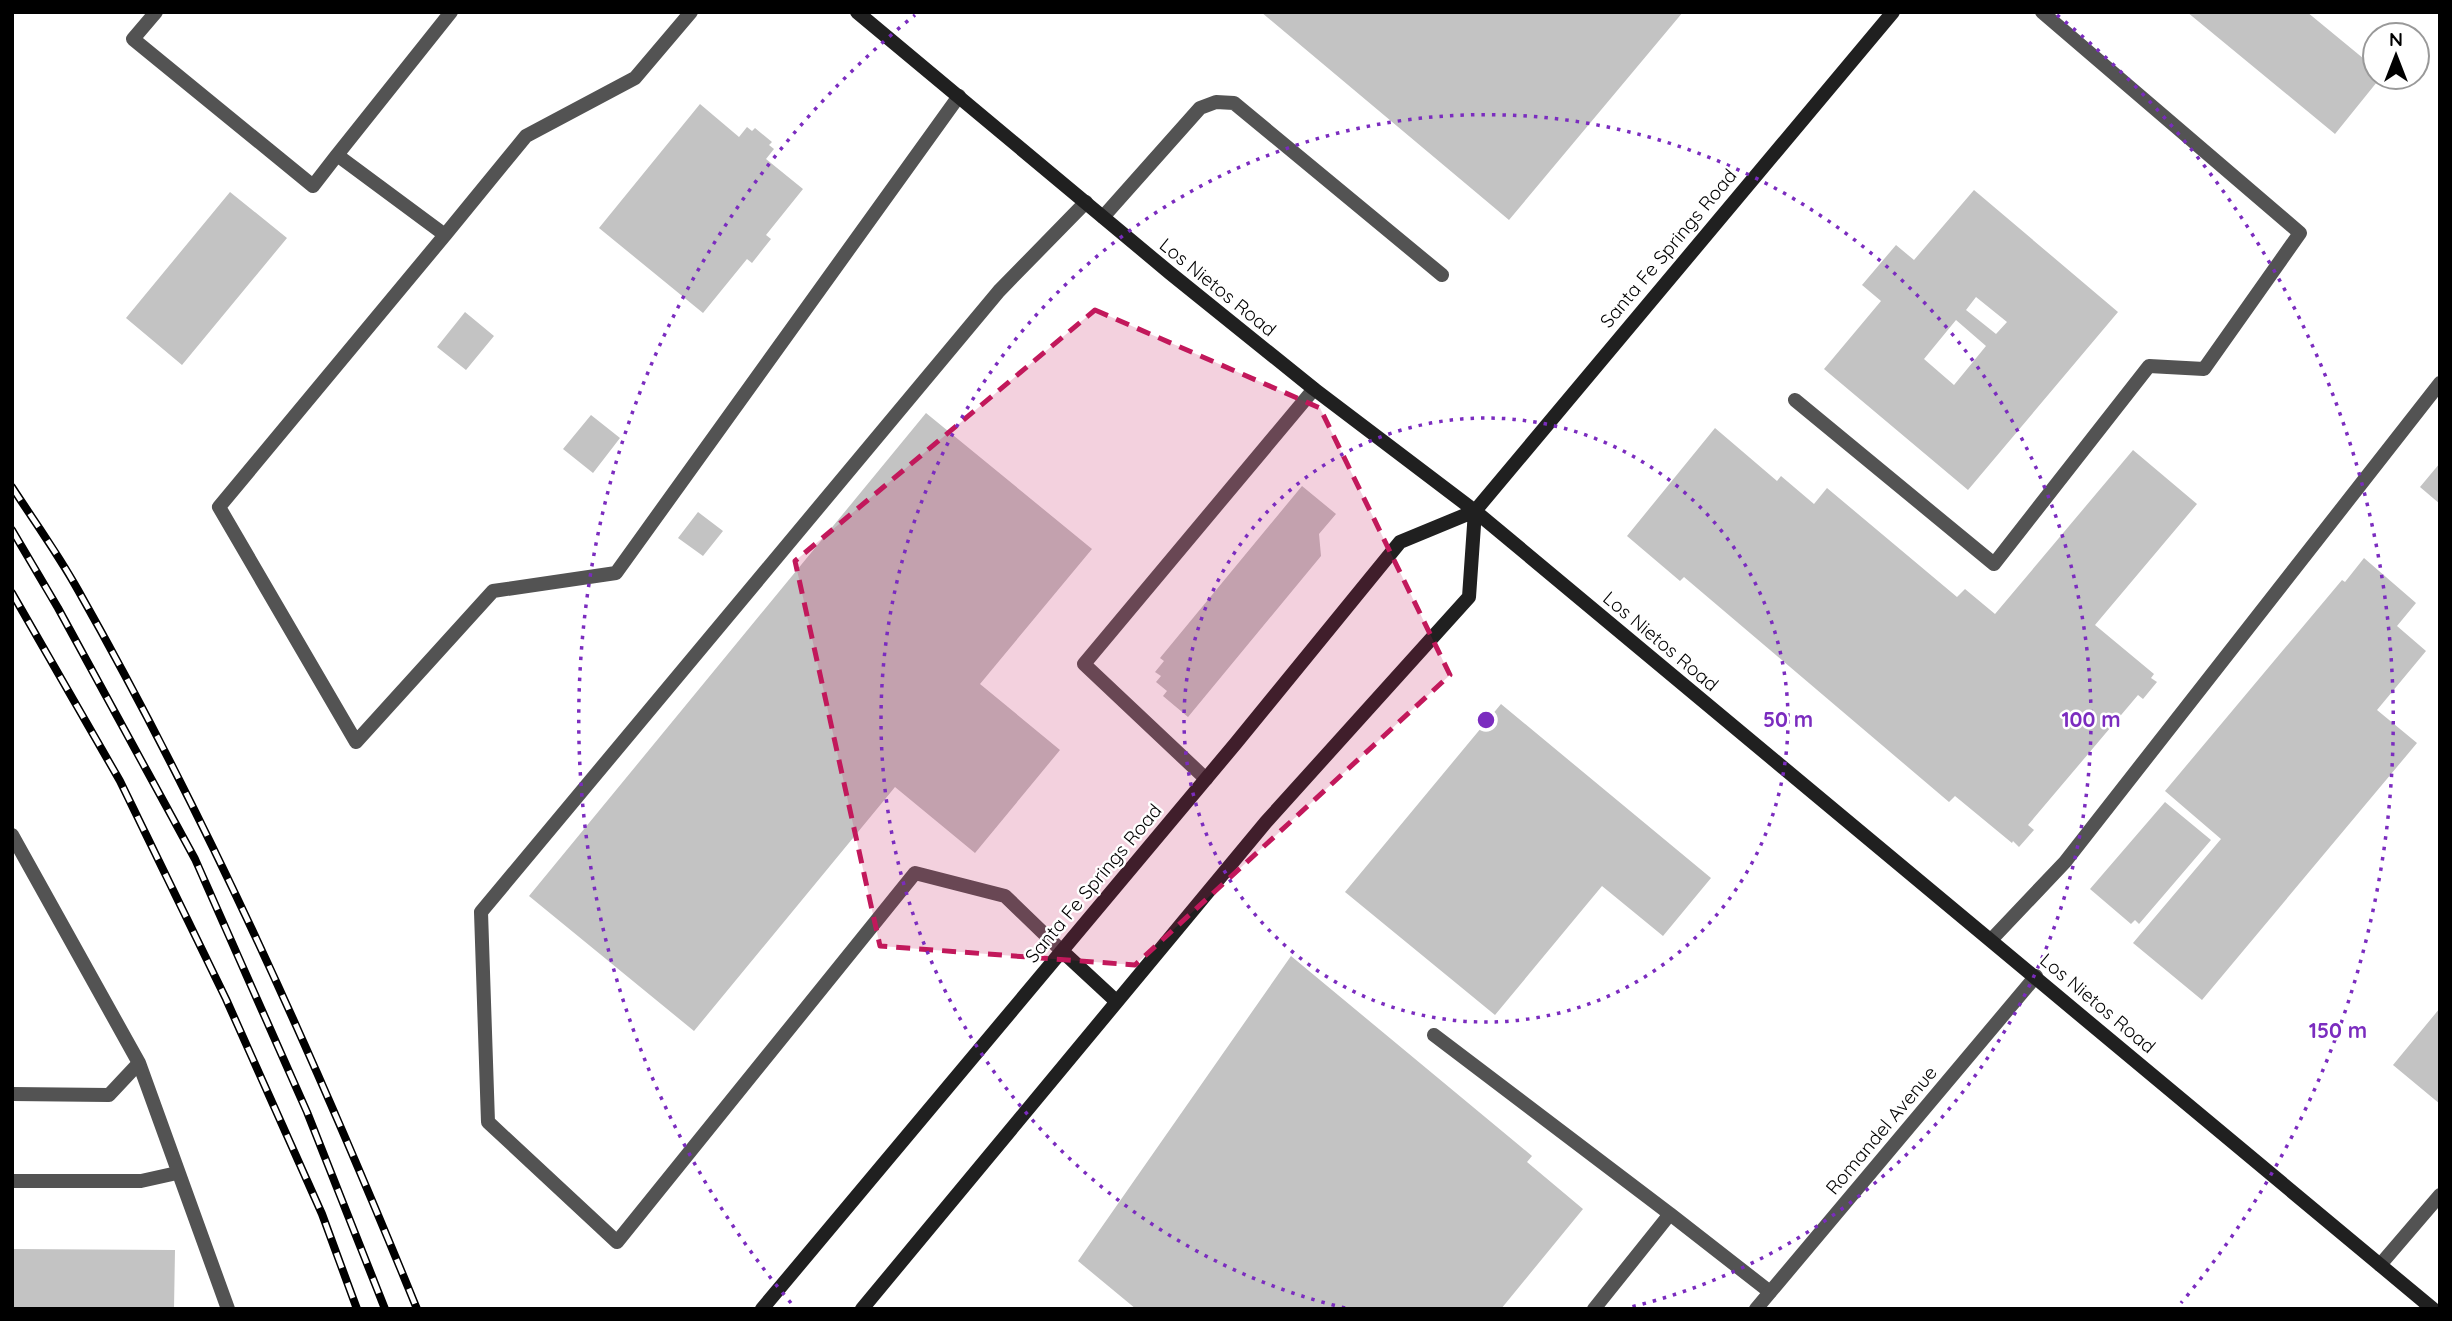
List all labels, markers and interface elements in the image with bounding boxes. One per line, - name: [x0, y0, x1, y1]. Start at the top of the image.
- north arrow: [2361, 21, 2431, 91]
- text: N: [2389, 27, 2403, 51]
- street label: Santa Fe Springs Road: [1594, 164, 1742, 332]
- street label: Los Nietos Road: [1155, 233, 1281, 341]
- street label: Los Nietos Road: [1598, 586, 1724, 696]
- text: 50 m: [1763, 706, 1813, 732]
- text: 100 m: [2061, 706, 2121, 732]
- centre of rings: [1474, 708, 1498, 732]
- street label: Santa Fe Springs Road: [1019, 799, 1167, 967]
- street label: Los Nietos Road: [2035, 948, 2161, 1058]
- text: 150 m: [2309, 1017, 2367, 1043]
- street label: Romandel Avenue: [1820, 1061, 1942, 1199]

